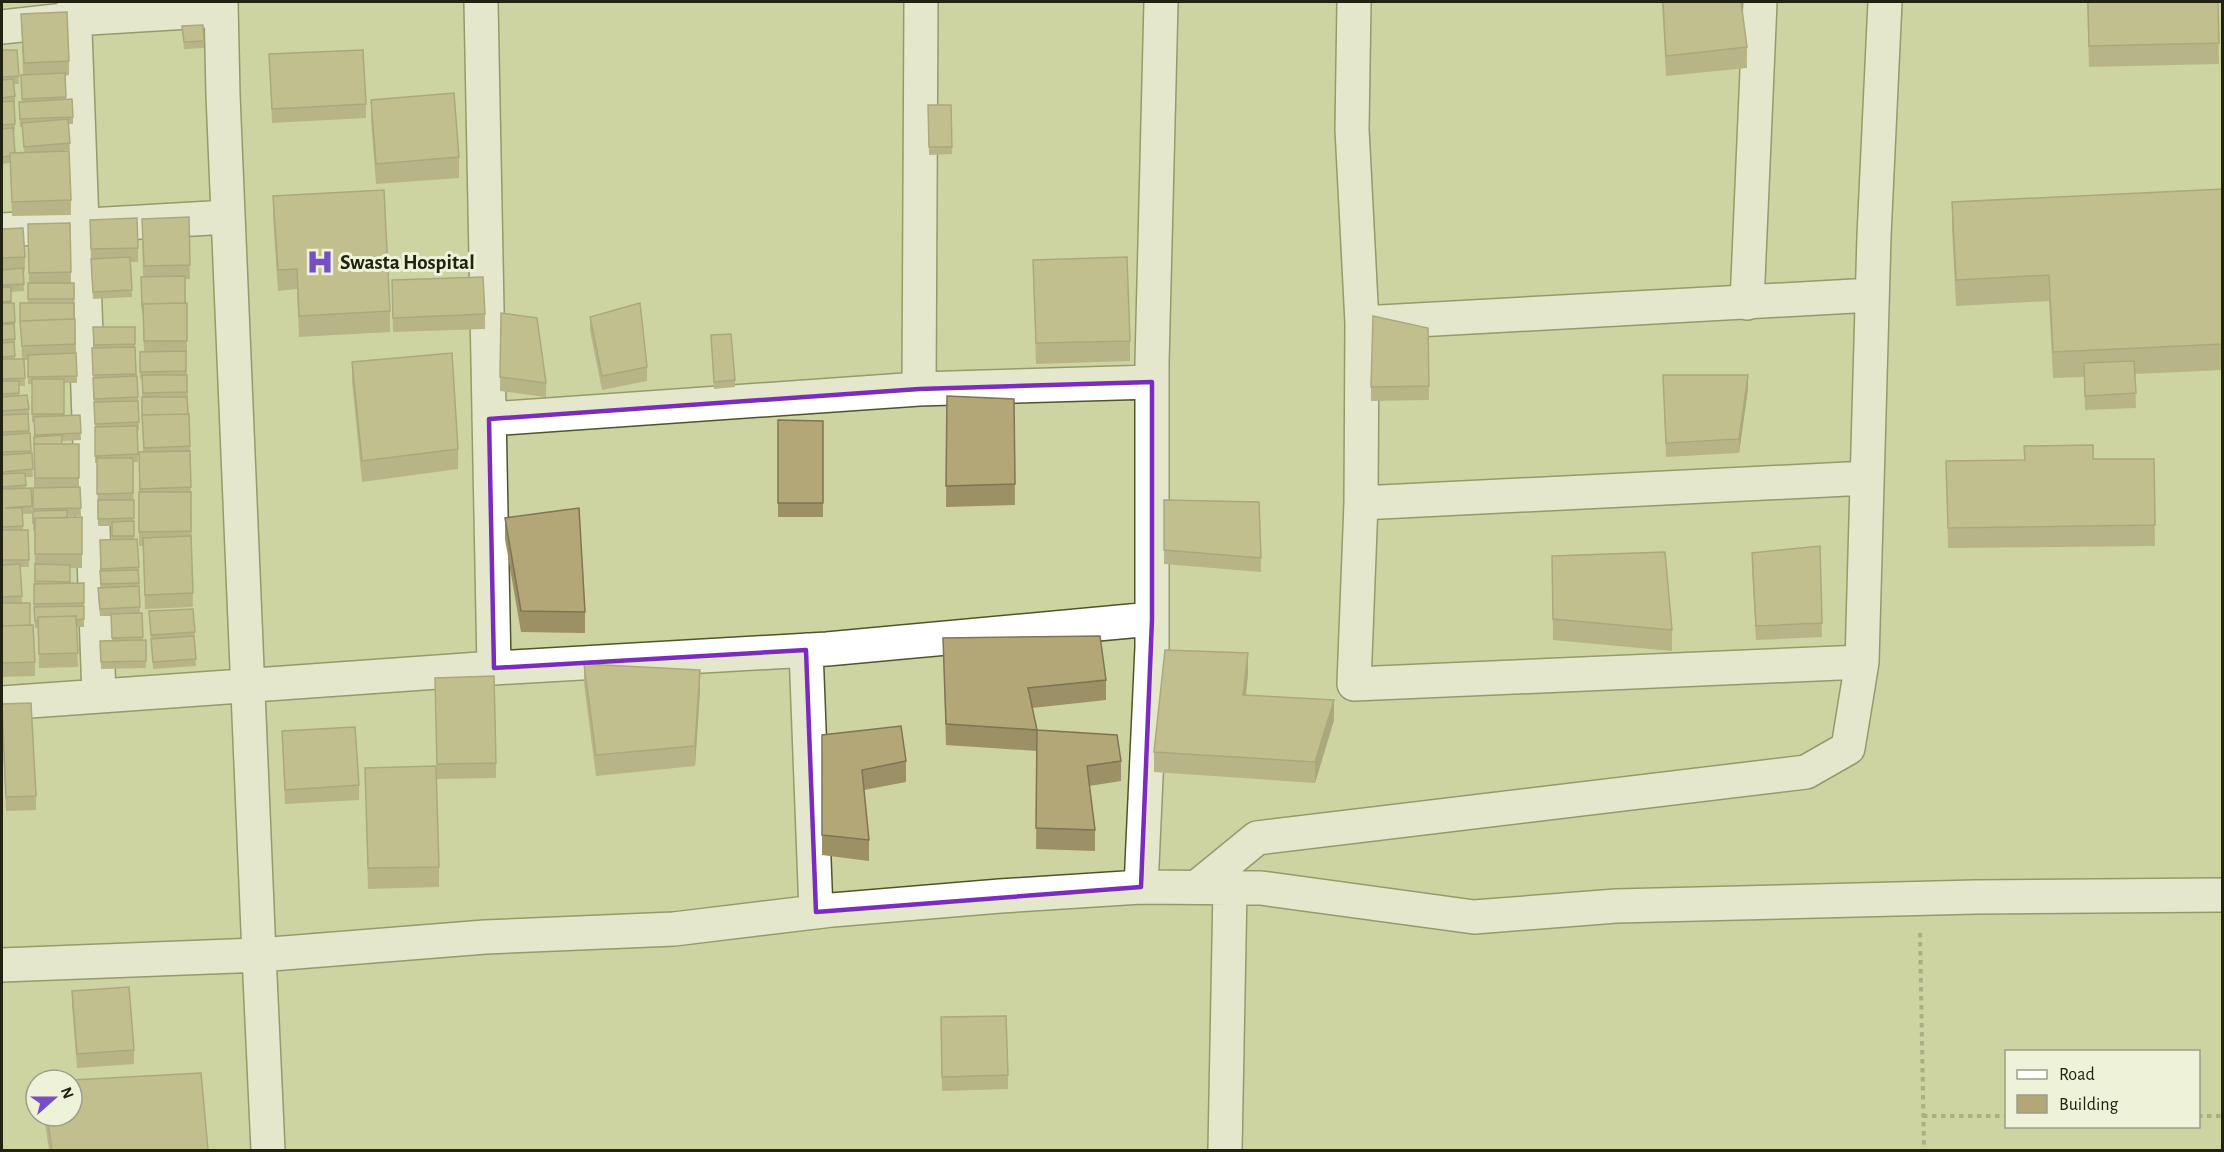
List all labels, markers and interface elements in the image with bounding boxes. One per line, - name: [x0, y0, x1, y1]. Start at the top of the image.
- hospital icon: Swasta Hospital: [305, 247, 335, 277]
- place label: Swasta Hospital: [340, 252, 475, 273]
- legend: [2005, 1050, 2200, 1128]
- text: Road: [2059, 1066, 2095, 1084]
- north arrow: [24, 1068, 84, 1128]
- text: N: [58, 1085, 77, 1101]
- text: Building: [2059, 1096, 2119, 1114]

